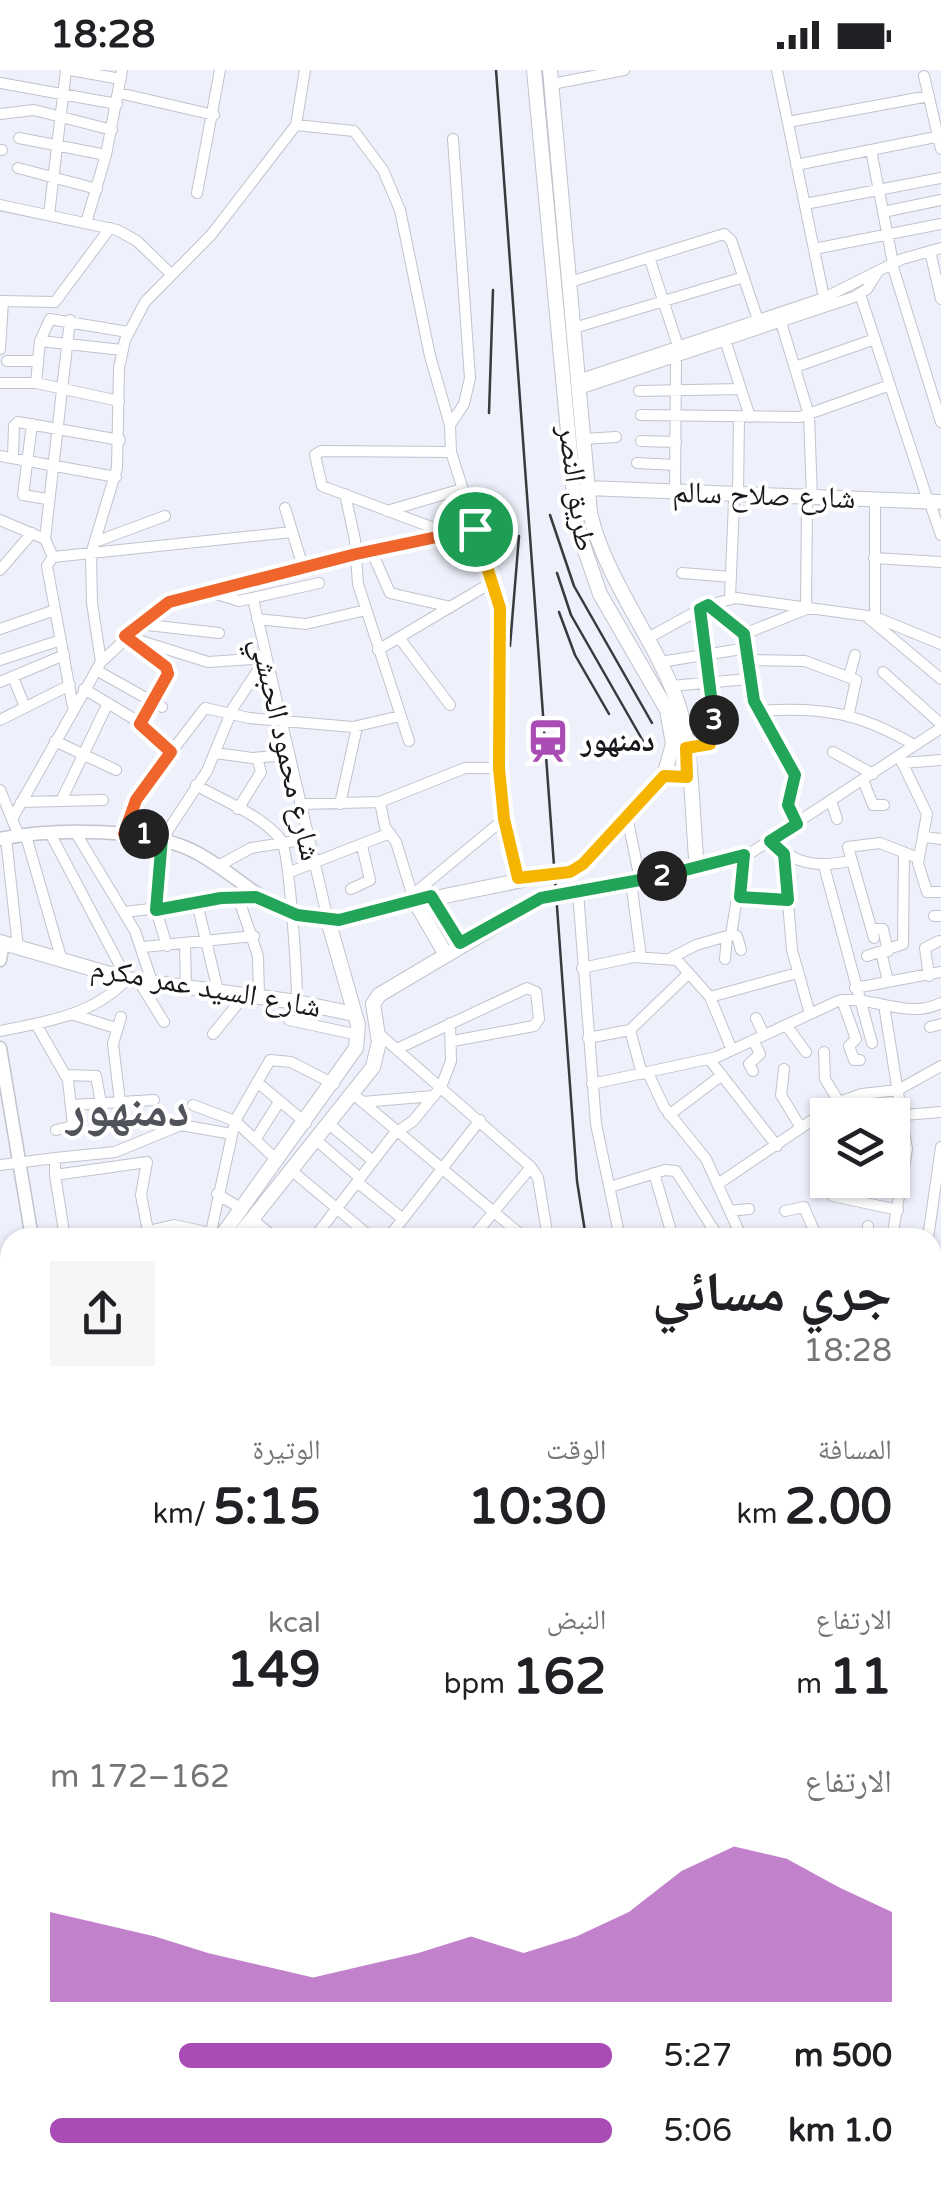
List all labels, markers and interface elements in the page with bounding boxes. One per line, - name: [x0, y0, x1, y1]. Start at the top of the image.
- text: 18:28: [50, 12, 155, 58]
- street label: طريق النصر: [549, 422, 604, 554]
- street label: شارع صلاح سالم: [672, 474, 856, 518]
- pin: [433, 487, 518, 572]
- icon: arrive: [448, 502, 503, 557]
- street label: شارع محمود الحبشي: [237, 634, 329, 865]
- pin: 3: [689, 695, 739, 745]
- text: 3: [705, 703, 723, 737]
- station icon: دمنهور: [524, 717, 572, 765]
- place label: دمنهور: [579, 723, 655, 760]
- pin: 1: [119, 809, 169, 859]
- text: 1: [135, 817, 153, 851]
- pin: 2: [637, 851, 687, 901]
- text: 2: [653, 859, 671, 893]
- street label: شارع السيد عمر مكرم: [88, 949, 324, 1026]
- district label: دمنهور: [64, 1080, 190, 1140]
- map controls: [810, 1098, 910, 1198]
- button: layers: [810, 1098, 910, 1198]
- button: share: [50, 1261, 155, 1366]
- text: جري مسائي: [652, 1261, 892, 1327]
- text: 18:28: [803, 1332, 892, 1370]
- text: الوتيرة: [253, 1433, 321, 1467]
- text: الوقت: [546, 1433, 606, 1467]
- text: المسافة: [818, 1433, 892, 1467]
- text: 5:15: [213, 1477, 321, 1537]
- text: 10:30: [468, 1477, 606, 1537]
- text: 2.00: [785, 1477, 892, 1537]
- text: /km: [153, 1497, 213, 1531]
- text: km: [737, 1497, 785, 1531]
- text: النبض: [547, 1603, 606, 1637]
- text: الارتفاع: [816, 1603, 892, 1637]
- text: kcal: [268, 1606, 321, 1640]
- text: 149: [226, 1640, 321, 1700]
- text: 162: [512, 1647, 606, 1707]
- text: 11: [829, 1647, 892, 1707]
- text: bpm: [444, 1667, 512, 1701]
- text: m: [796, 1667, 829, 1701]
- text: 162–172 m: [50, 1758, 230, 1796]
- text: الارتفاع: [805, 1763, 892, 1801]
- text: 5:27: [663, 2037, 732, 2075]
- text: 500 m: [794, 2037, 892, 2075]
- text: 5:06: [663, 2112, 732, 2150]
- text: 1.0 km: [788, 2112, 892, 2150]

